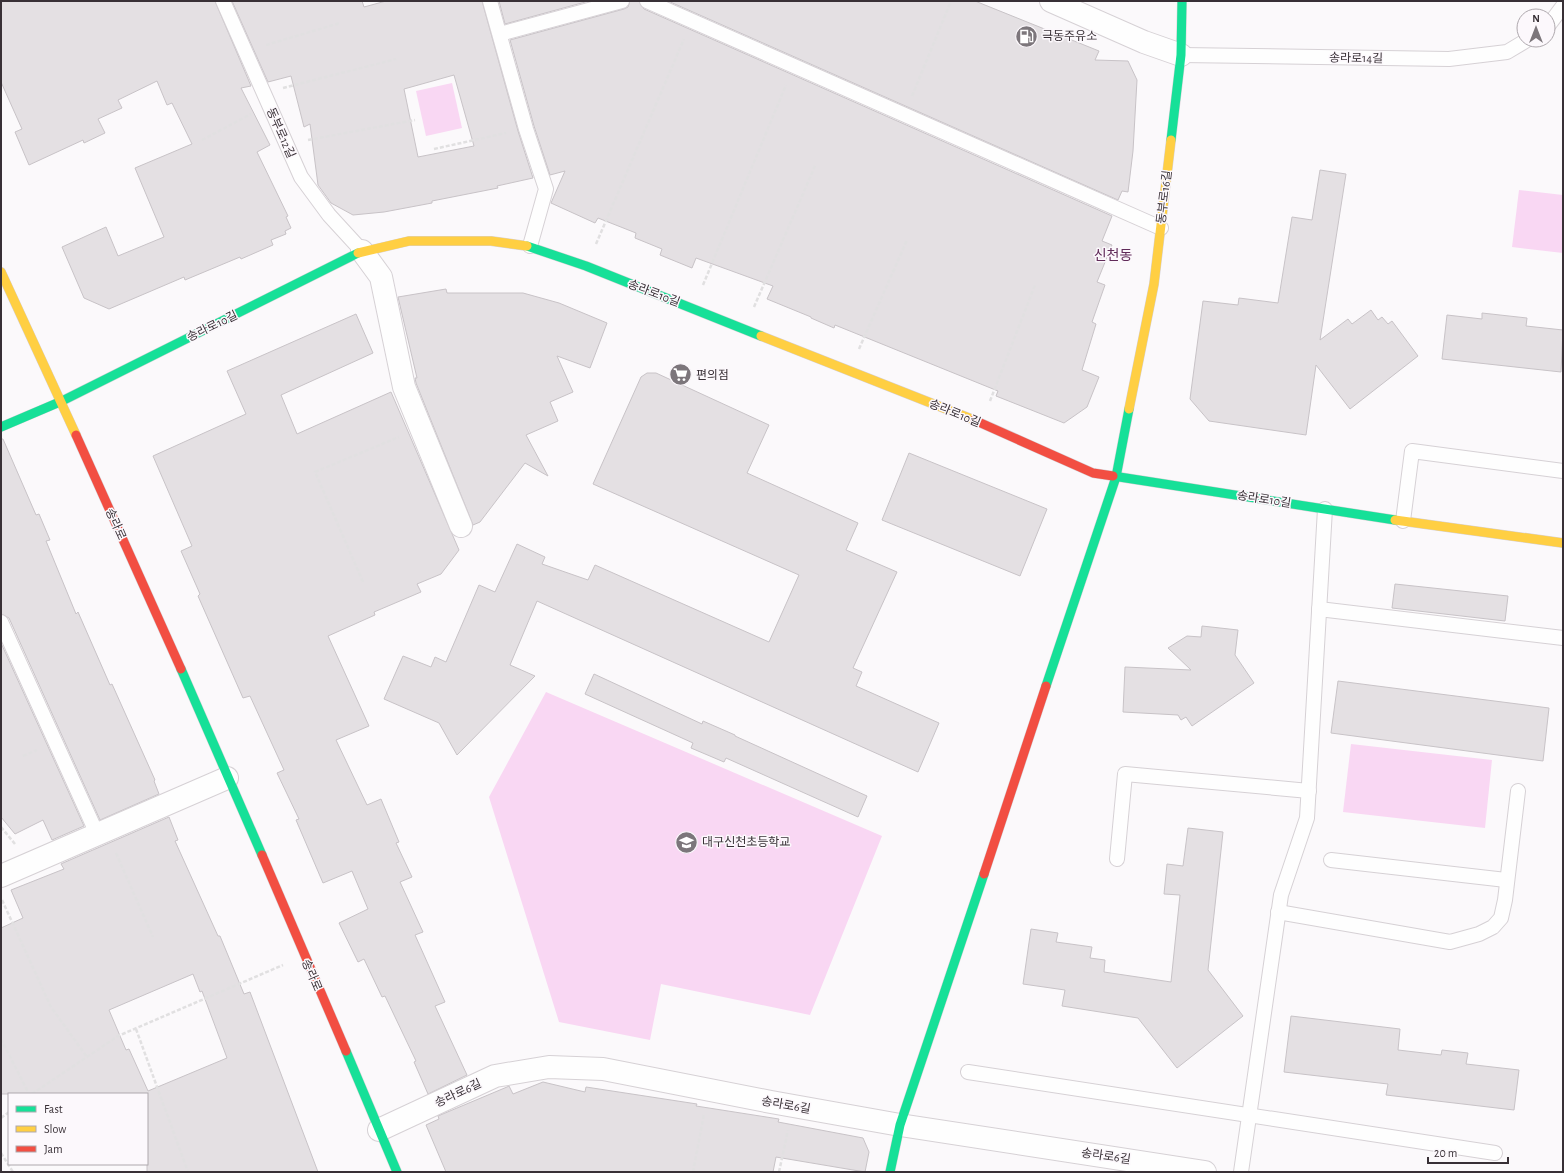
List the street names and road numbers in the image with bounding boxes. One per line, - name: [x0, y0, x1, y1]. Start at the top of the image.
- street label: 송라로14길: [1329, 52, 1383, 64]
- street label: 동부로12길: [265, 106, 297, 160]
- street label: 동부로16길: [1155, 170, 1173, 224]
- street label: 송라로10길: [626, 278, 682, 308]
- street label: 송라로10길: [185, 309, 239, 343]
- street label: 송라로10길: [927, 397, 983, 429]
- street label: 송라로10길: [1236, 489, 1292, 509]
- street label: 송라로: [104, 506, 128, 542]
- street label: 송라로: [300, 957, 324, 993]
- street label: 송라로6길: [433, 1077, 483, 1109]
- street label: 송라로6길: [760, 1095, 812, 1115]
- street label: 송라로6길: [1081, 1147, 1131, 1165]

